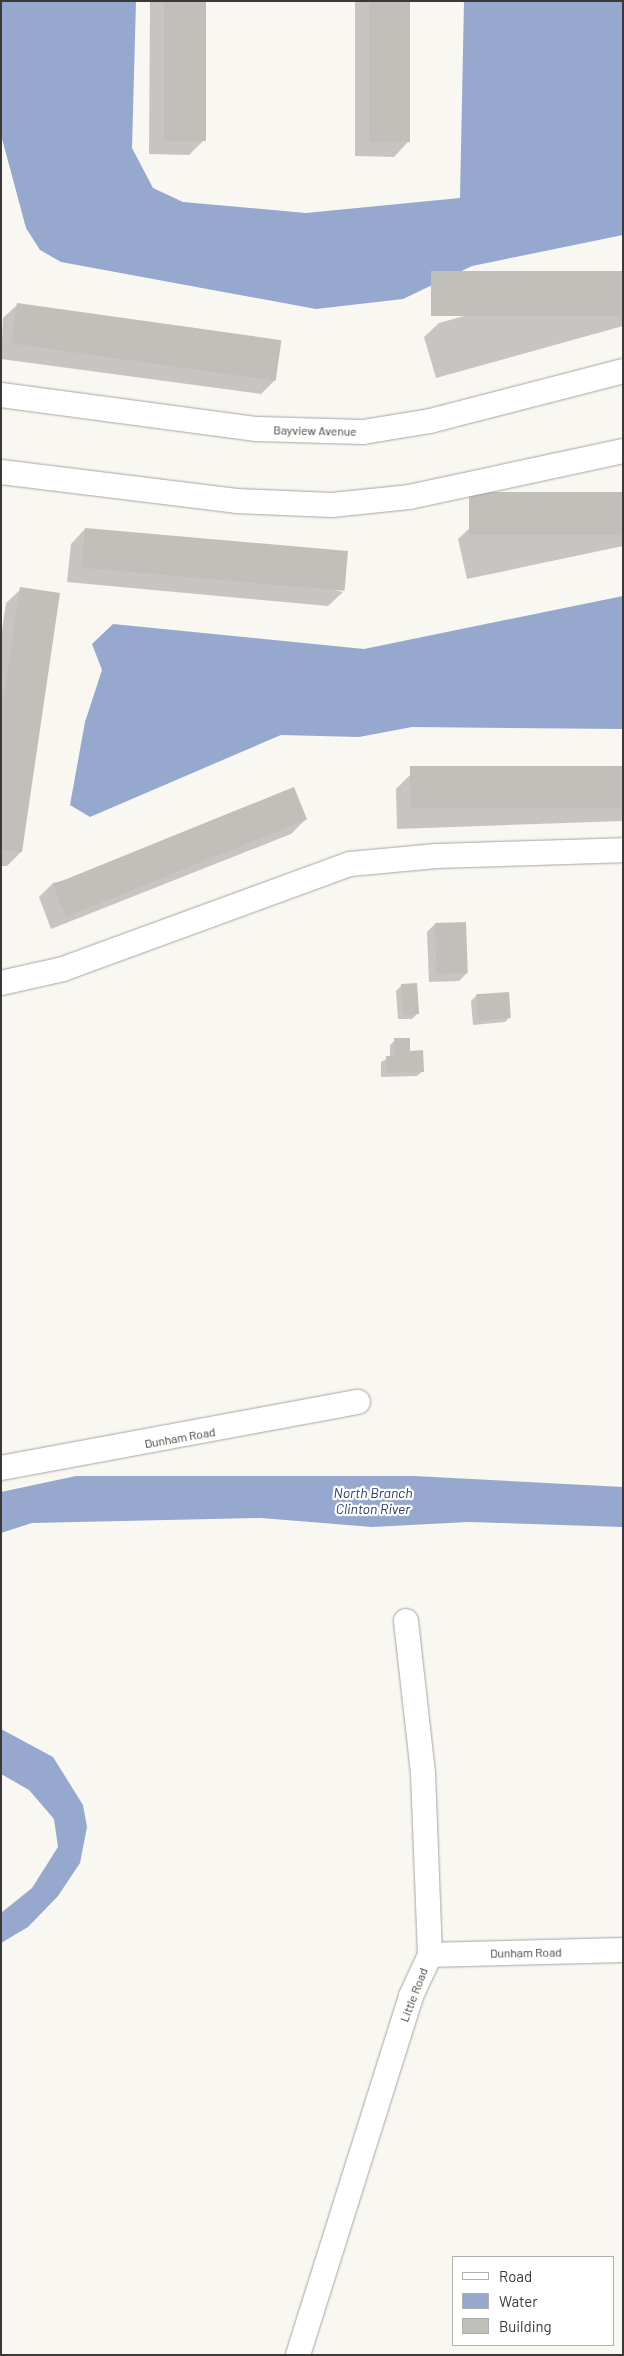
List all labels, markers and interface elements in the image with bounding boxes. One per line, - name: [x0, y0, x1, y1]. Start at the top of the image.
- street label: Bayview Avenue: [273, 423, 357, 439]
- street label: Dunham Road: [143, 1425, 217, 1451]
- water label: North Branch Clinton River: [333, 1485, 413, 1518]
- street label: Dunham Road: [490, 1945, 562, 1961]
- street label: Little Road: [397, 1966, 431, 2024]
- legend: [452, 2256, 614, 2346]
- text: Road: [499, 2267, 532, 2285]
- text: Water: [499, 2292, 538, 2310]
- text: Building: [499, 2317, 552, 2335]

